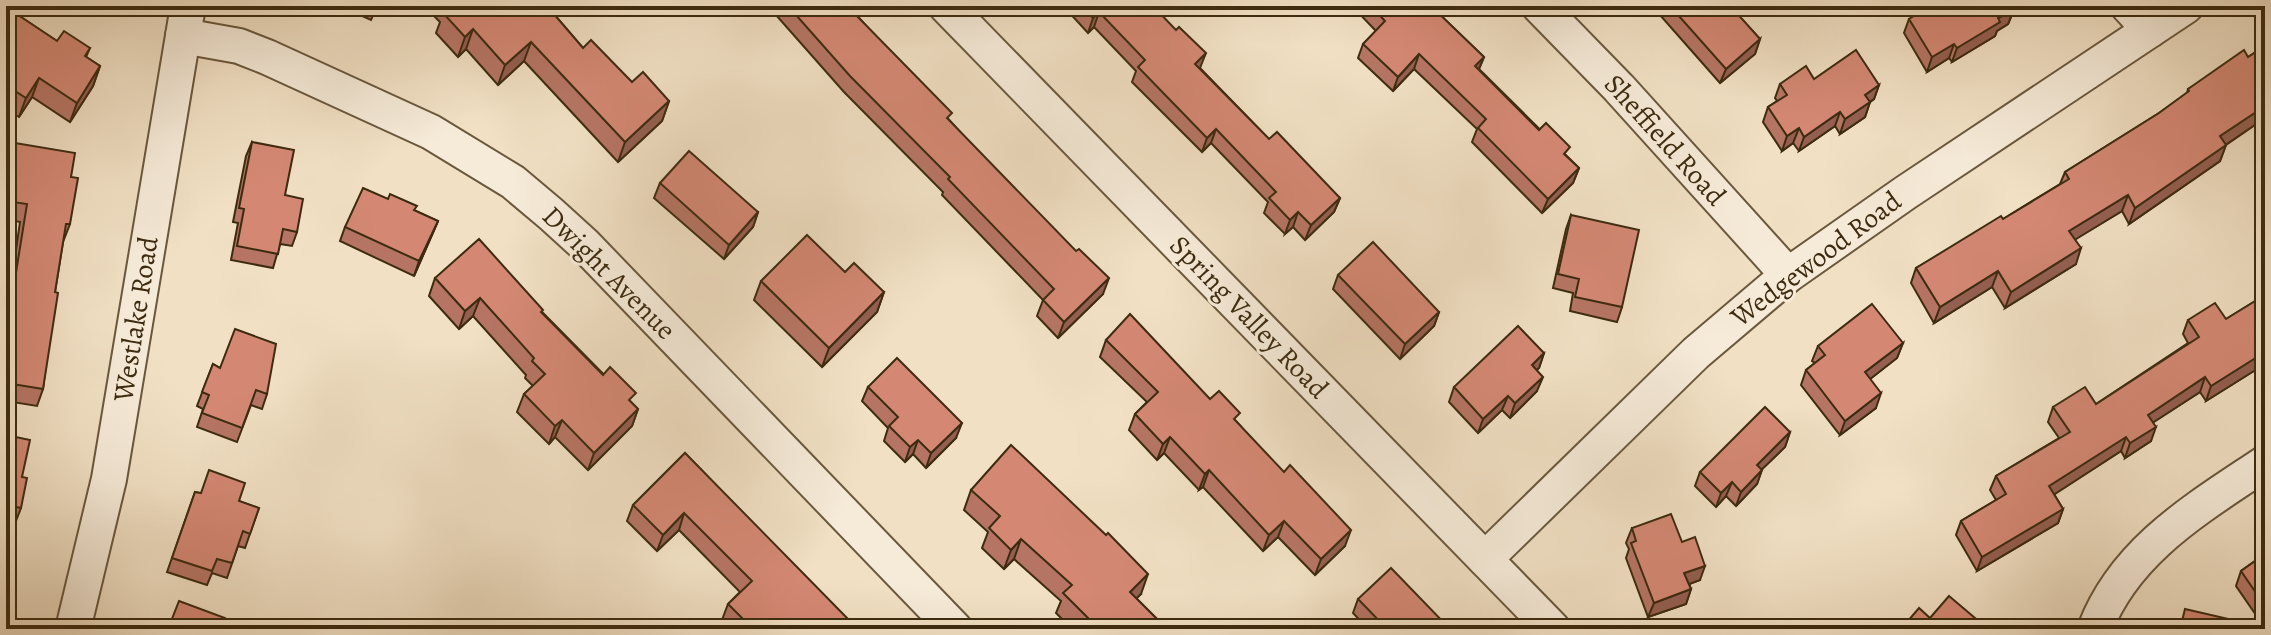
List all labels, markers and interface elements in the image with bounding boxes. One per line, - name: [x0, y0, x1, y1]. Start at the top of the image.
- street label: Sheffield Road: [1596, 66, 1735, 215]
- street label: Wedgewood Road: [1722, 182, 1910, 336]
- street label: Dwight Avenue: [534, 198, 684, 348]
- street label: Spring Valley Road: [1161, 227, 1338, 408]
- street label: Westlake Road: [104, 233, 168, 405]

